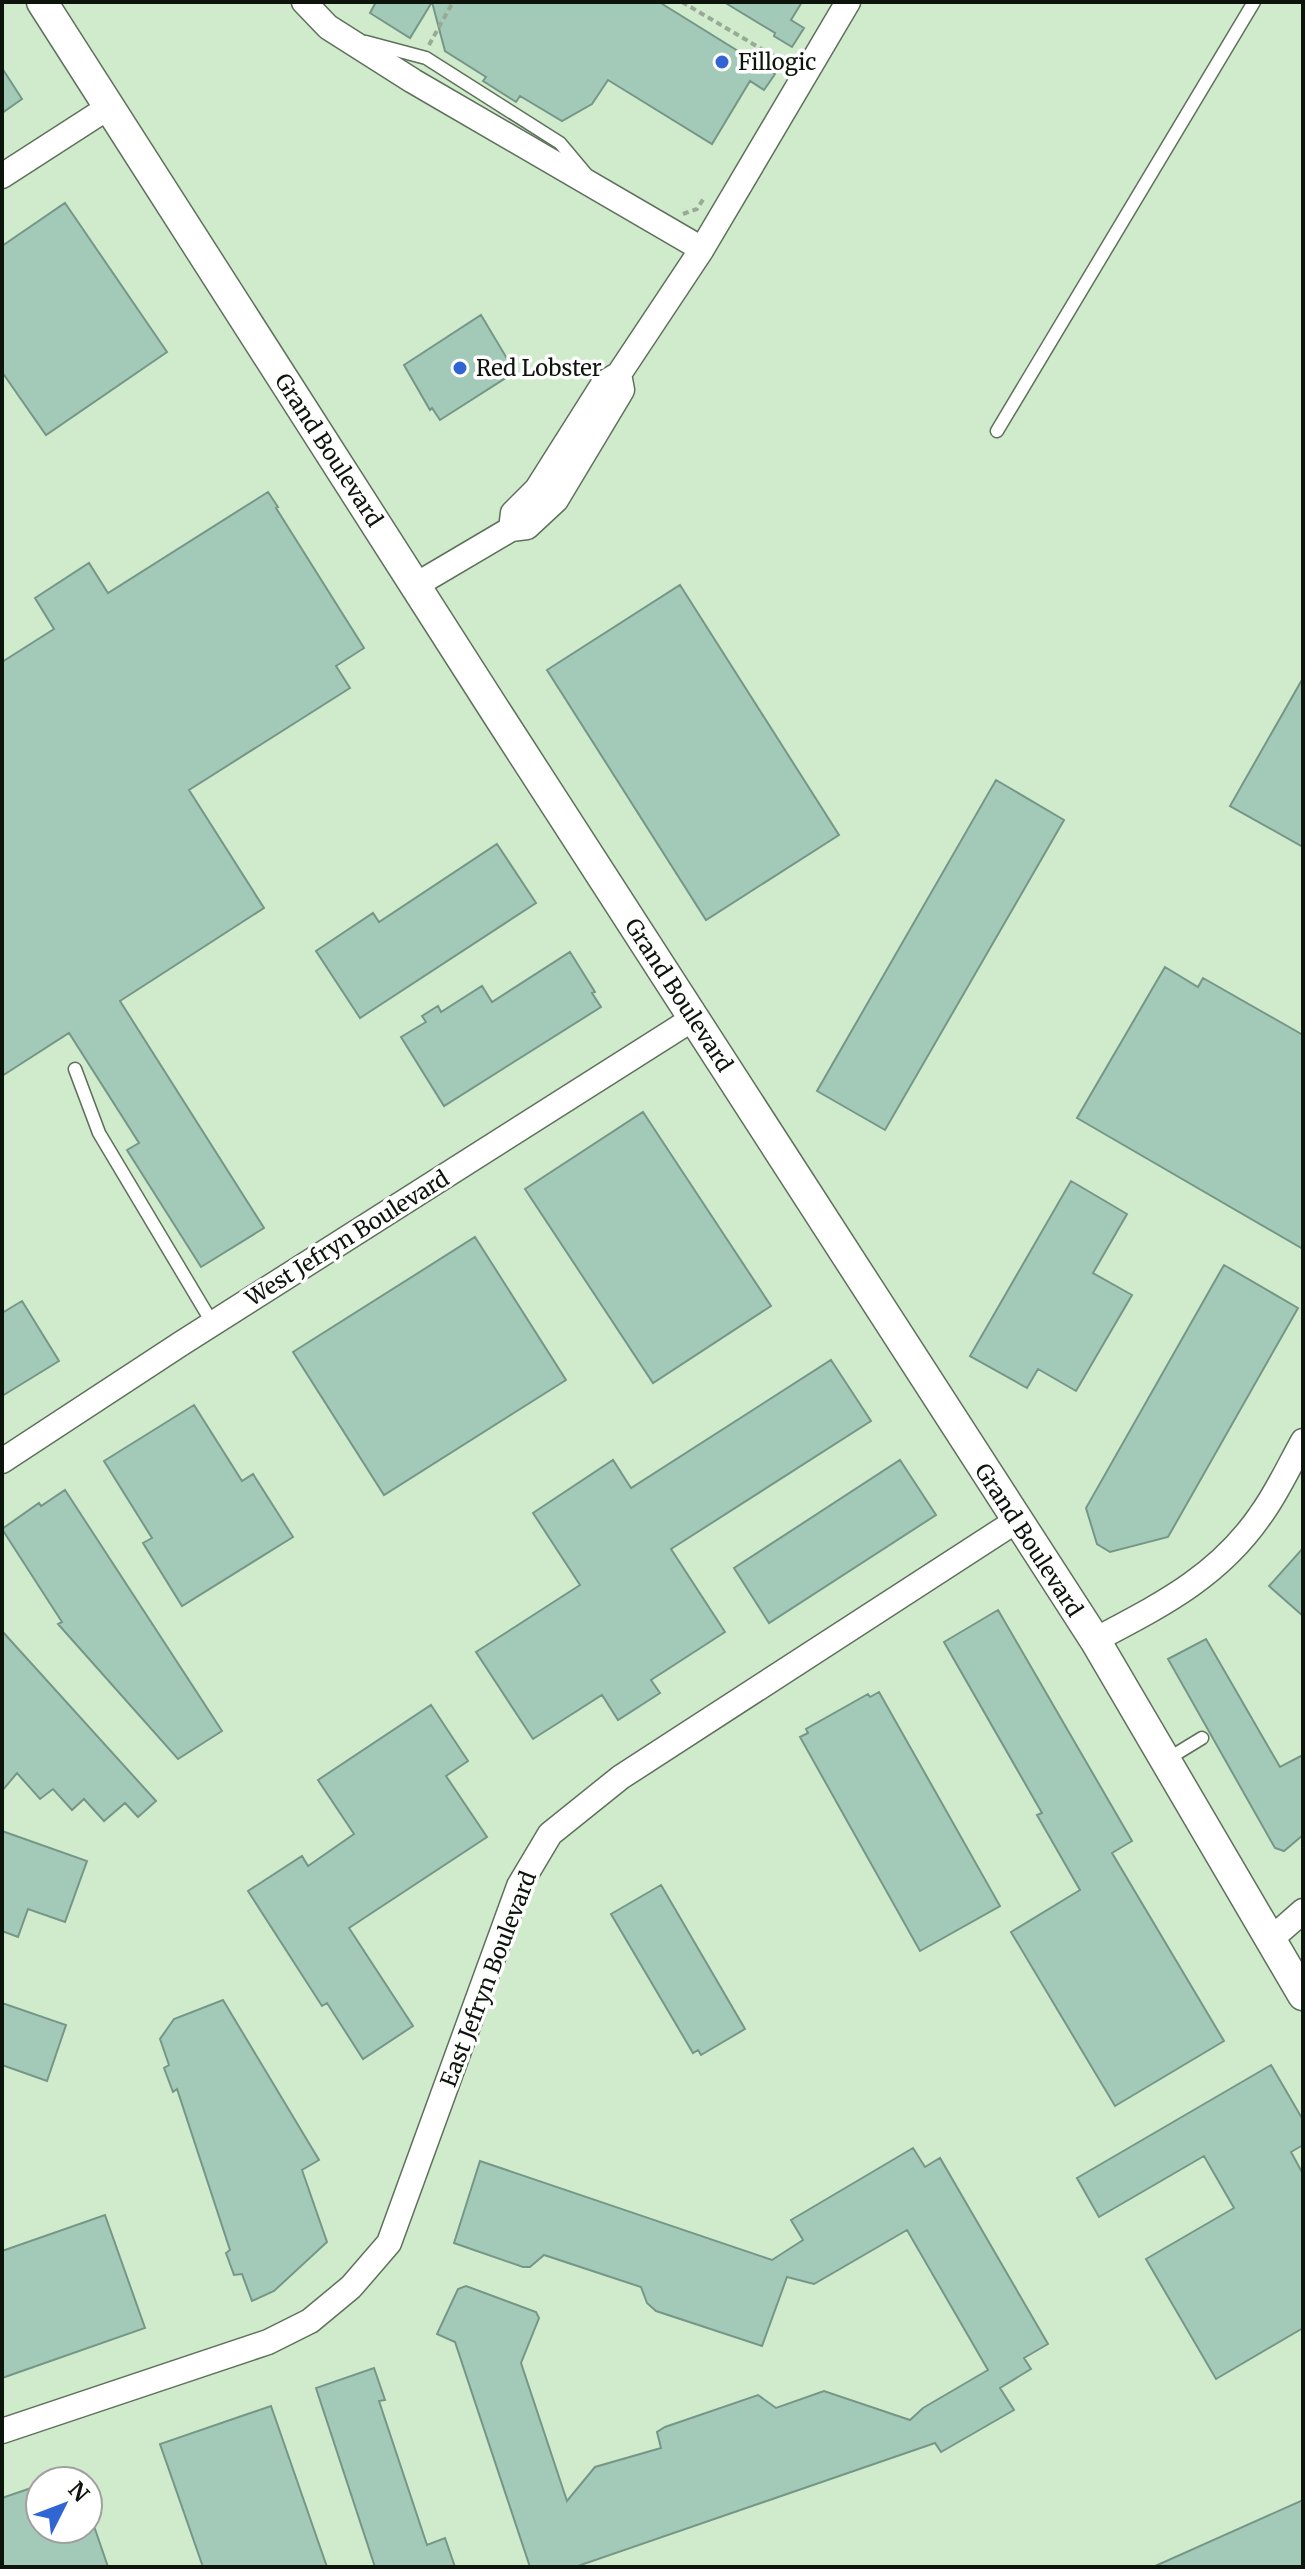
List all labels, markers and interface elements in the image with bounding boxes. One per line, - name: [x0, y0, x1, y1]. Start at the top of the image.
- place label: Fillogic: [738, 48, 816, 76]
- marker: Fillogic: [713, 53, 731, 71]
- place label: Red Lobster: [476, 354, 602, 382]
- marker: Red Lobster: [451, 359, 469, 377]
- street label: Grand Boulevard: [269, 368, 389, 532]
- street label: Grand Boulevard: [619, 913, 739, 1077]
- street label: West Jefryn Boulevard: [239, 1164, 454, 1313]
- street label: Grand Boulevard: [969, 1458, 1089, 1622]
- street label: East Jefryn Boulevard: [434, 1867, 542, 2091]
- north arrow: [24, 2465, 104, 2545]
- text: N: [63, 2476, 95, 2508]

